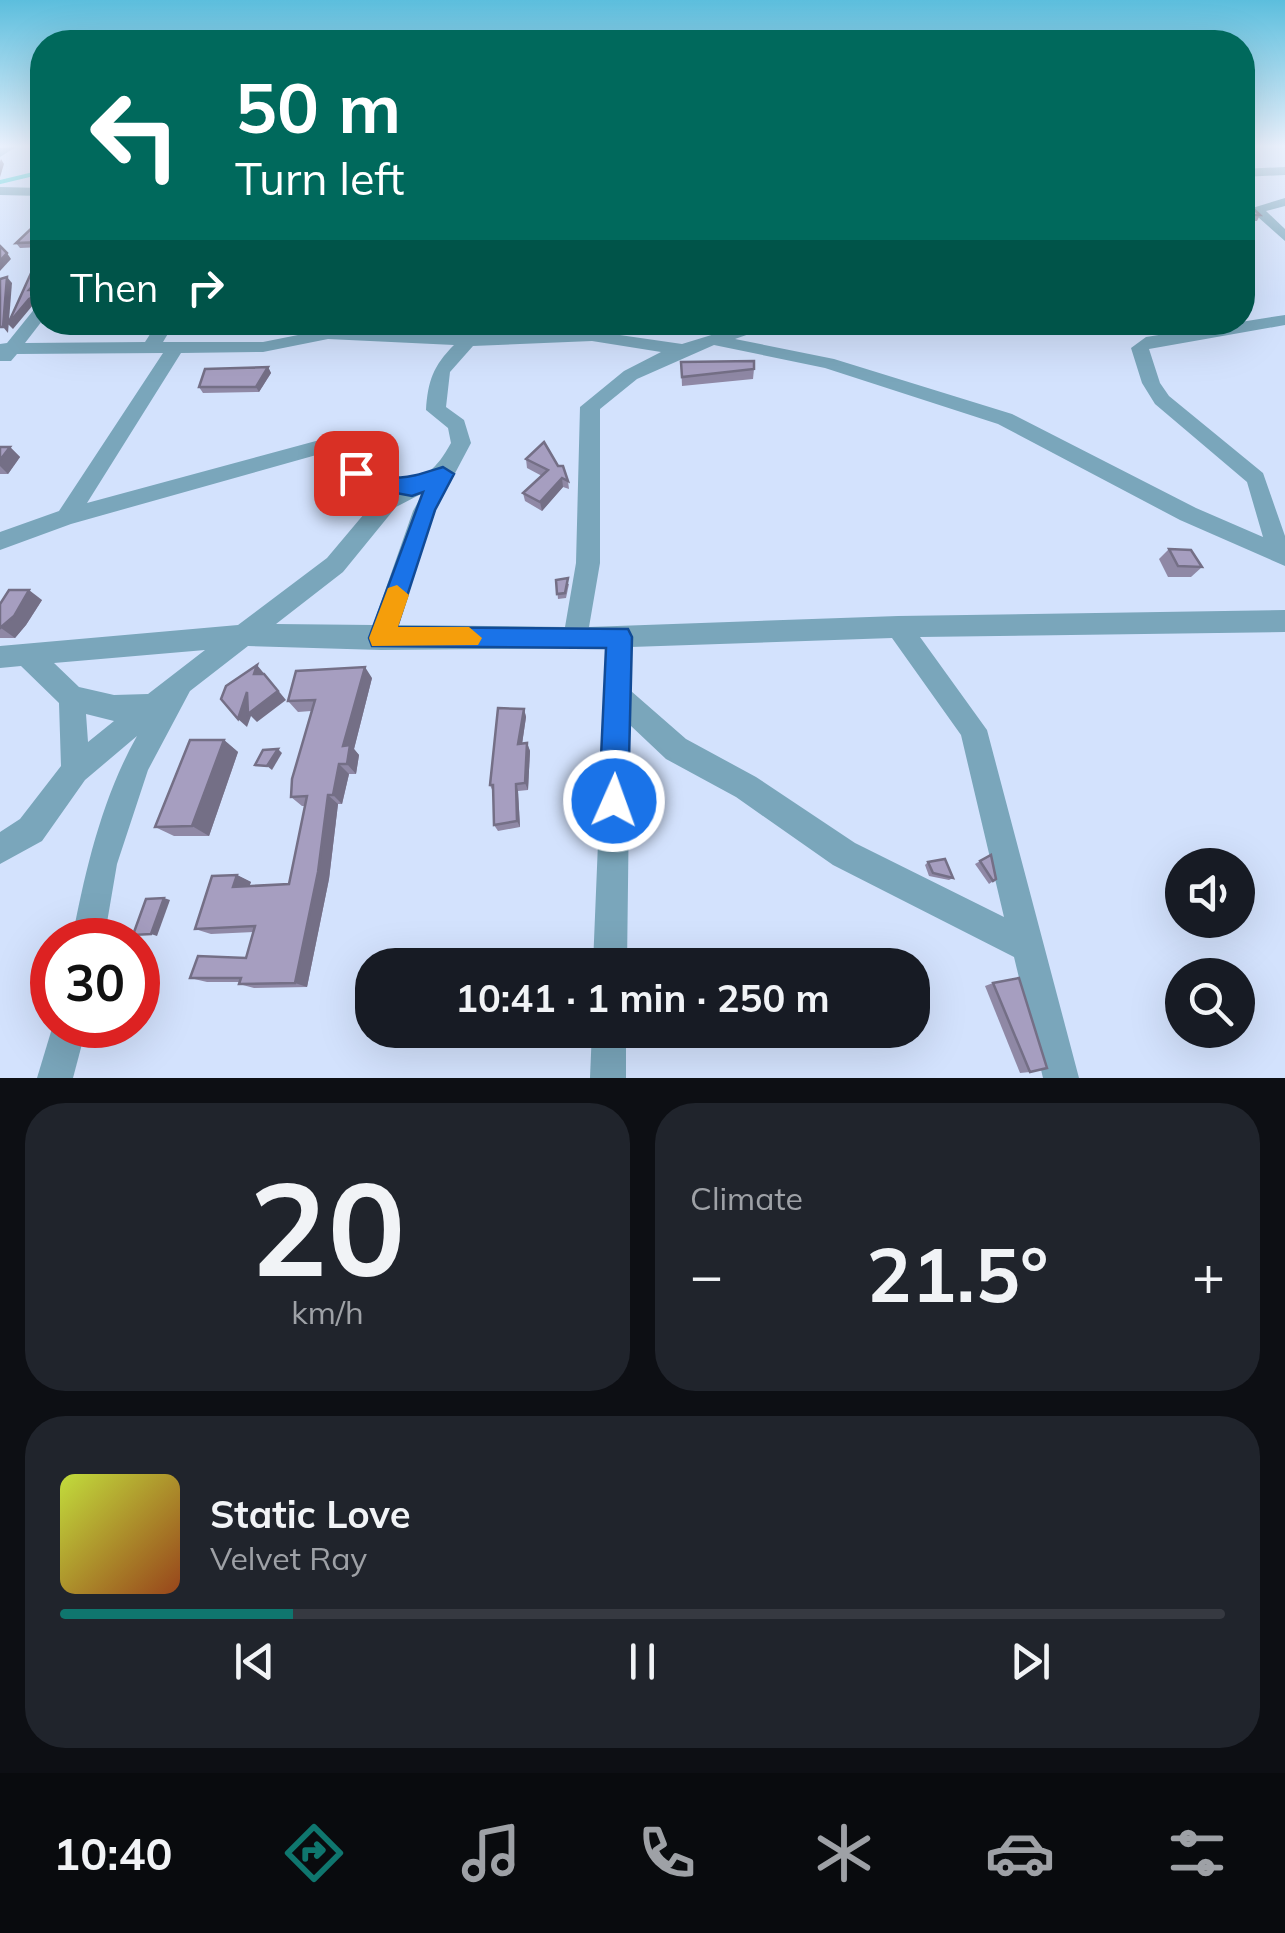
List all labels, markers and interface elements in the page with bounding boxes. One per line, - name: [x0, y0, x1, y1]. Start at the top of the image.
- text: 50 m: [235, 63, 401, 151]
- icon: left: [70, 70, 200, 200]
- text: Turn left: [235, 150, 404, 206]
- icon: right: [178, 260, 233, 315]
- text: Then: [70, 264, 158, 312]
- pin: [314, 431, 399, 516]
- icon: arrive: [329, 446, 384, 501]
- position arrow: [562, 749, 666, 853]
- map controls: [1165, 848, 1255, 1048]
- button: sound: [1165, 848, 1255, 938]
- speed limit sign: 30: [30, 918, 160, 1048]
- button: search: [1165, 958, 1255, 1048]
- text: 10:41 · 1 min · 250 m: [455, 974, 830, 1022]
- text: 20: [249, 1145, 406, 1309]
- text: Climate: [690, 1178, 803, 1218]
- text: 21.5°: [866, 1227, 1049, 1321]
- text: −: [690, 1240, 723, 1309]
- text: +: [1192, 1240, 1225, 1309]
- text: km/h: [291, 1292, 364, 1332]
- text: Static Love: [210, 1490, 411, 1538]
- text: Velvet Ray: [210, 1538, 367, 1578]
- icon: previous: [227, 1634, 282, 1689]
- icon: pause: [615, 1634, 670, 1689]
- icon: next: [1003, 1634, 1058, 1689]
- icon: directions: [279, 1818, 349, 1888]
- icon: music: [456, 1818, 526, 1888]
- icon: phone: [632, 1818, 702, 1888]
- icon: climate: [809, 1818, 879, 1888]
- icon: car: [985, 1818, 1055, 1888]
- icon: filters: [1162, 1818, 1232, 1888]
- text: 10:40: [53, 1825, 172, 1881]

